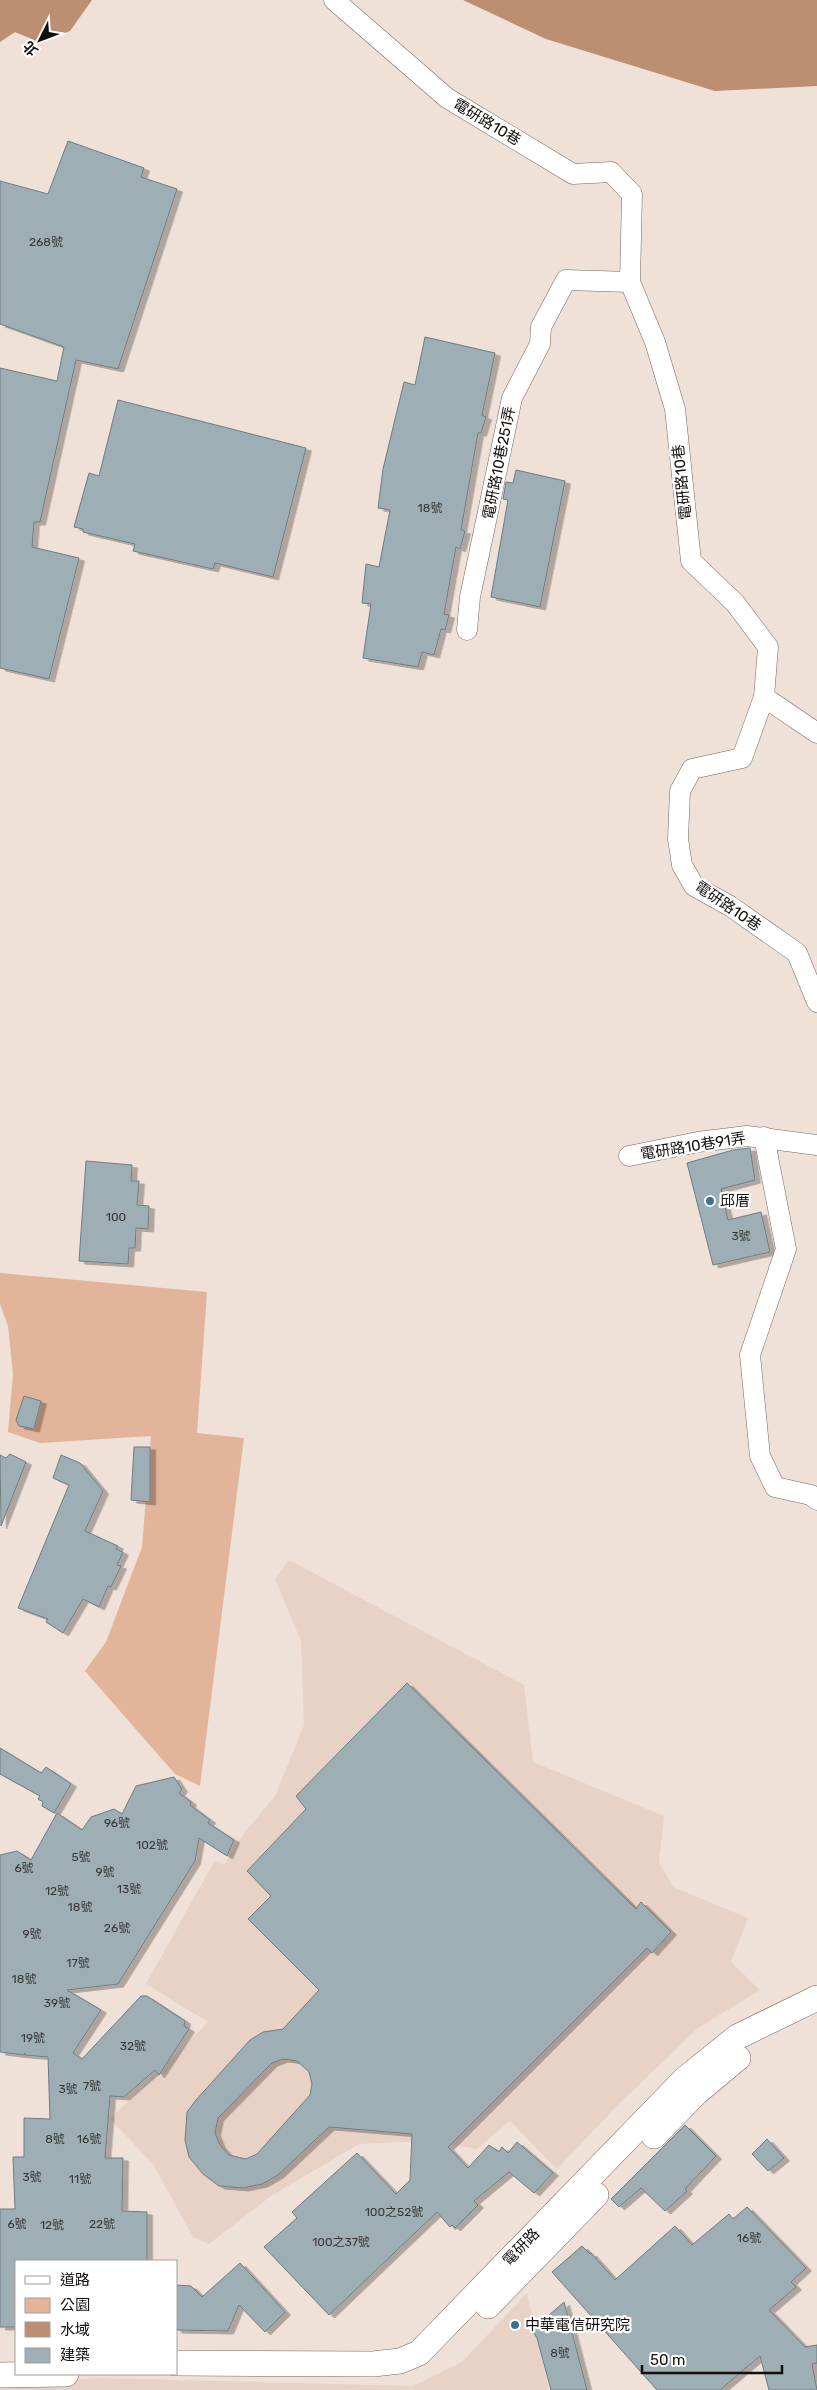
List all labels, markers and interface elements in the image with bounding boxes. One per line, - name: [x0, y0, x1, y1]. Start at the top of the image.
- north arrow: [15, 15, 65, 65]
- text: 北: [20, 37, 42, 59]
- street label: 電研路10巷: [450, 95, 524, 149]
- house number: 268號: [29, 235, 63, 249]
- street label: 電研路10巷251弄: [479, 405, 519, 521]
- street label: 電研路10巷: [669, 443, 695, 521]
- house number: 18號: [418, 501, 442, 515]
- street label: 電研路10巷: [691, 877, 765, 935]
- street label: 電研路10巷91弄: [639, 1129, 747, 1163]
- place label: 邱厝: [720, 1192, 750, 1210]
- marker: 邱厝: [704, 1195, 716, 1207]
- house number: 100: [106, 1210, 126, 1224]
- house number: 3號: [731, 1229, 751, 1243]
- house number: 96號: [104, 1816, 130, 1830]
- house number: 102號: [136, 1838, 168, 1852]
- house number: 5號: [71, 1850, 91, 1864]
- house number: 6號: [14, 1861, 34, 1875]
- house number: 9號: [95, 1865, 115, 1879]
- house number: 13號: [117, 1882, 141, 1896]
- house number: 12號: [45, 1884, 69, 1898]
- house number: 18號: [68, 1900, 92, 1914]
- house number: 26號: [104, 1921, 130, 1935]
- house number: 9號: [22, 1927, 42, 1941]
- house number: 17號: [66, 1956, 90, 1970]
- house number: 18號: [12, 1972, 36, 1986]
- house number: 39號: [44, 1996, 70, 2010]
- house number: 19號: [21, 2031, 45, 2045]
- house number: 32號: [120, 2039, 146, 2053]
- house number: 7號: [83, 2079, 101, 2093]
- house number: 3號: [58, 2082, 78, 2096]
- house number: 8號: [45, 2132, 65, 2146]
- house number: 16號: [77, 2132, 101, 2146]
- house number: 3號: [22, 2170, 42, 2184]
- house number: 11號: [69, 2172, 91, 2186]
- house number: 100之52號: [365, 2205, 423, 2219]
- house number: 6號: [7, 2217, 27, 2231]
- house number: 22號: [89, 2217, 115, 2231]
- house number: 12號: [40, 2218, 64, 2232]
- street label: 電研路: [499, 2225, 543, 2269]
- house number: 16號: [737, 2231, 761, 2245]
- house number: 100之37號: [312, 2235, 370, 2249]
- legend: [15, 2260, 178, 2375]
- text: 道路: [60, 2271, 90, 2289]
- text: 公園: [60, 2296, 90, 2314]
- place label: 中華電信研究院: [525, 2316, 630, 2334]
- marker: 中華電信研究院: [509, 2319, 521, 2331]
- text: 水域: [60, 2321, 90, 2339]
- scale bar: [642, 2342, 782, 2374]
- text: 建築: [60, 2346, 90, 2364]
- house number: 8號: [550, 2346, 570, 2360]
- text: 50 m: [650, 2351, 685, 2369]

